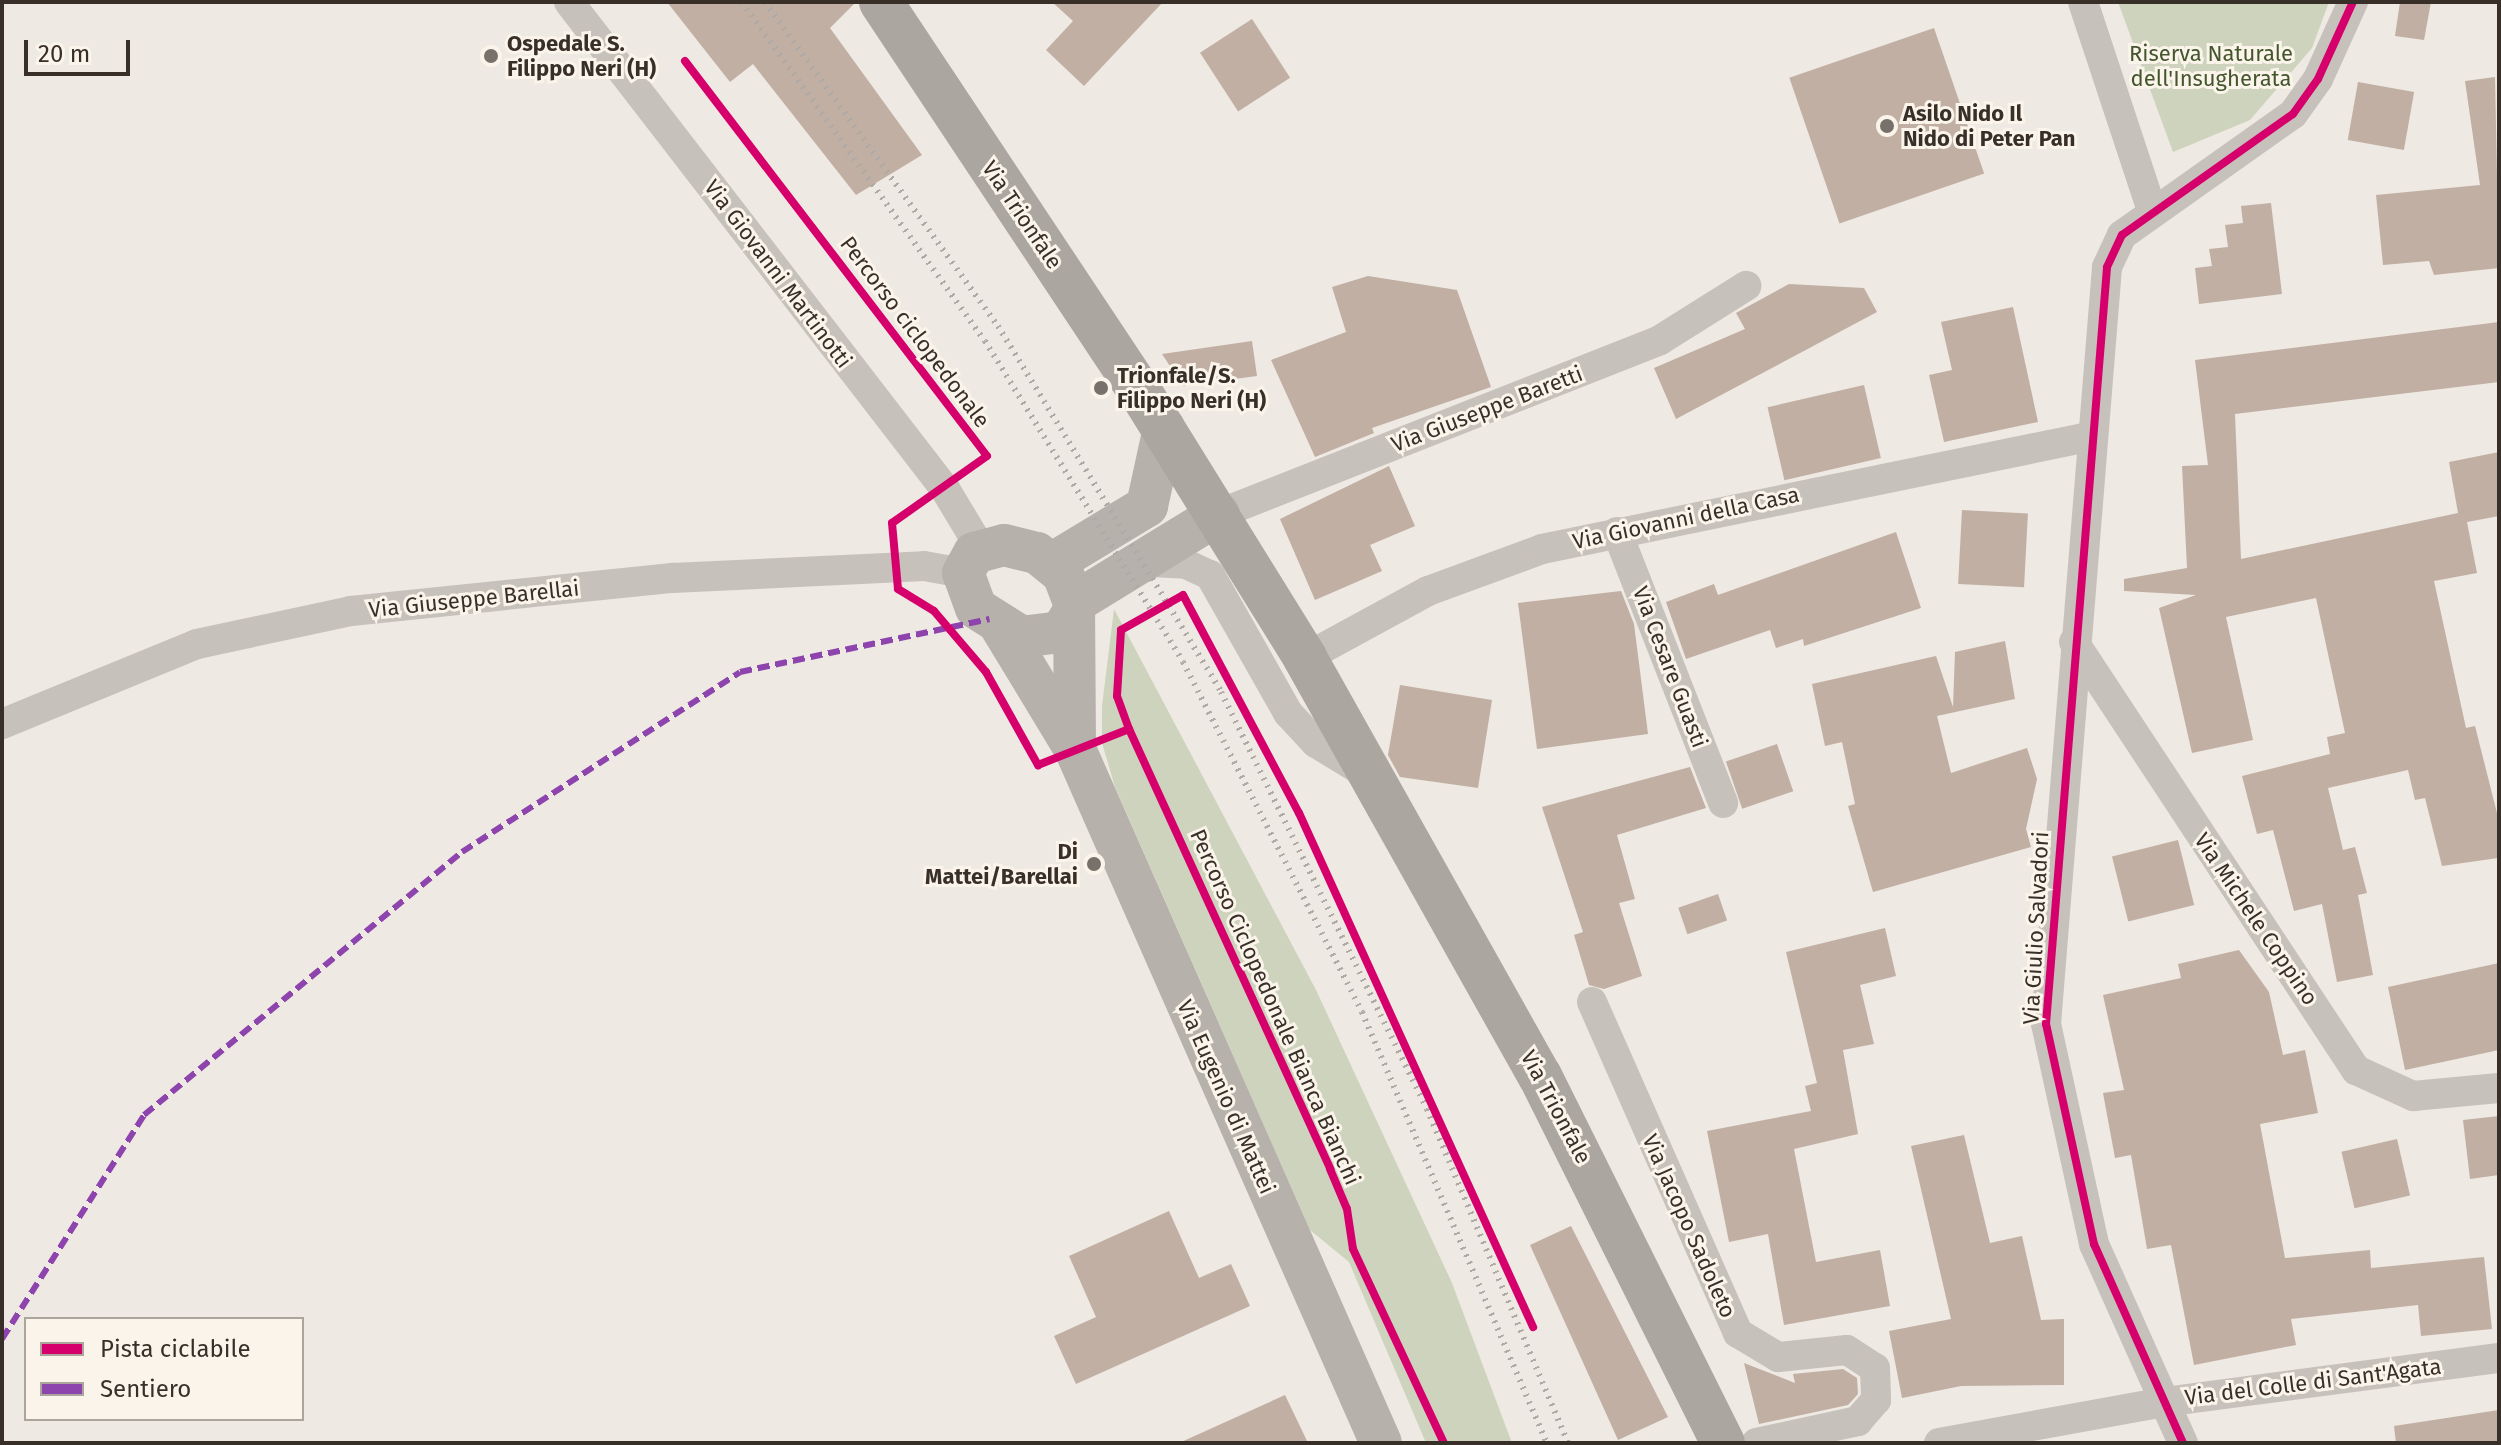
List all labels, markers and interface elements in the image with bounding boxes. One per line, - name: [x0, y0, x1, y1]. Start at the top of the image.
- scale bar: [28, 24, 134, 74]
- place label: Ospedale S. Filippo Neri (H): [507, 30, 656, 82]
- text: 20 m: [38, 40, 90, 68]
- park label: Riserva Naturale dell'Insugherata: [2129, 40, 2293, 92]
- marker: Ospedale S. Filippo Neri (H): [482, 47, 500, 65]
- place label: Asilo Nido Il Nido di Peter Pan: [1903, 100, 2075, 152]
- marker: Asilo Nido Il Nido di Peter Pan: [1878, 117, 1896, 135]
- street label: Via Trionfale: [976, 156, 1068, 274]
- street label: Via Giovanni Martinotti: [699, 175, 857, 373]
- street label: Percorso ciclopedonale: [835, 231, 995, 433]
- street label: Via Giuseppe Baretti: [1388, 360, 1586, 458]
- place label: Trionfale/S. Filippo Neri (H): [1117, 362, 1266, 414]
- marker: Trionfale/S. Filippo Neri (H): [1092, 379, 1110, 397]
- street label: Via Giovanni della Casa: [1570, 481, 1802, 555]
- street label: Via Giuseppe Barellai: [367, 575, 581, 623]
- street label: Via Cesare Guasti: [1627, 583, 1713, 751]
- street label: Percorso Ciclopedonale Bianca Bianchi: [1184, 825, 1366, 1189]
- street label: Via Michele Coppino: [2189, 828, 2323, 1010]
- street label: Via Giulio Salvadori: [2018, 831, 2054, 1025]
- place label: Di Mattei/Barellai: [925, 838, 1078, 890]
- marker: Di Mattei/Barellai: [1085, 855, 1103, 873]
- street label: Via Eugenio di Mattei: [1171, 996, 1281, 1198]
- street label: Via Trionfale: [1515, 1046, 1597, 1168]
- street label: Via Jacopo Sadoleto: [1637, 1130, 1741, 1322]
- legend: [24, 1317, 304, 1421]
- text: Pista ciclabile: [100, 1335, 251, 1363]
- street label: Via del Colle di Sant'Agata: [2183, 1353, 2443, 1411]
- text: Sentiero: [100, 1375, 191, 1403]

